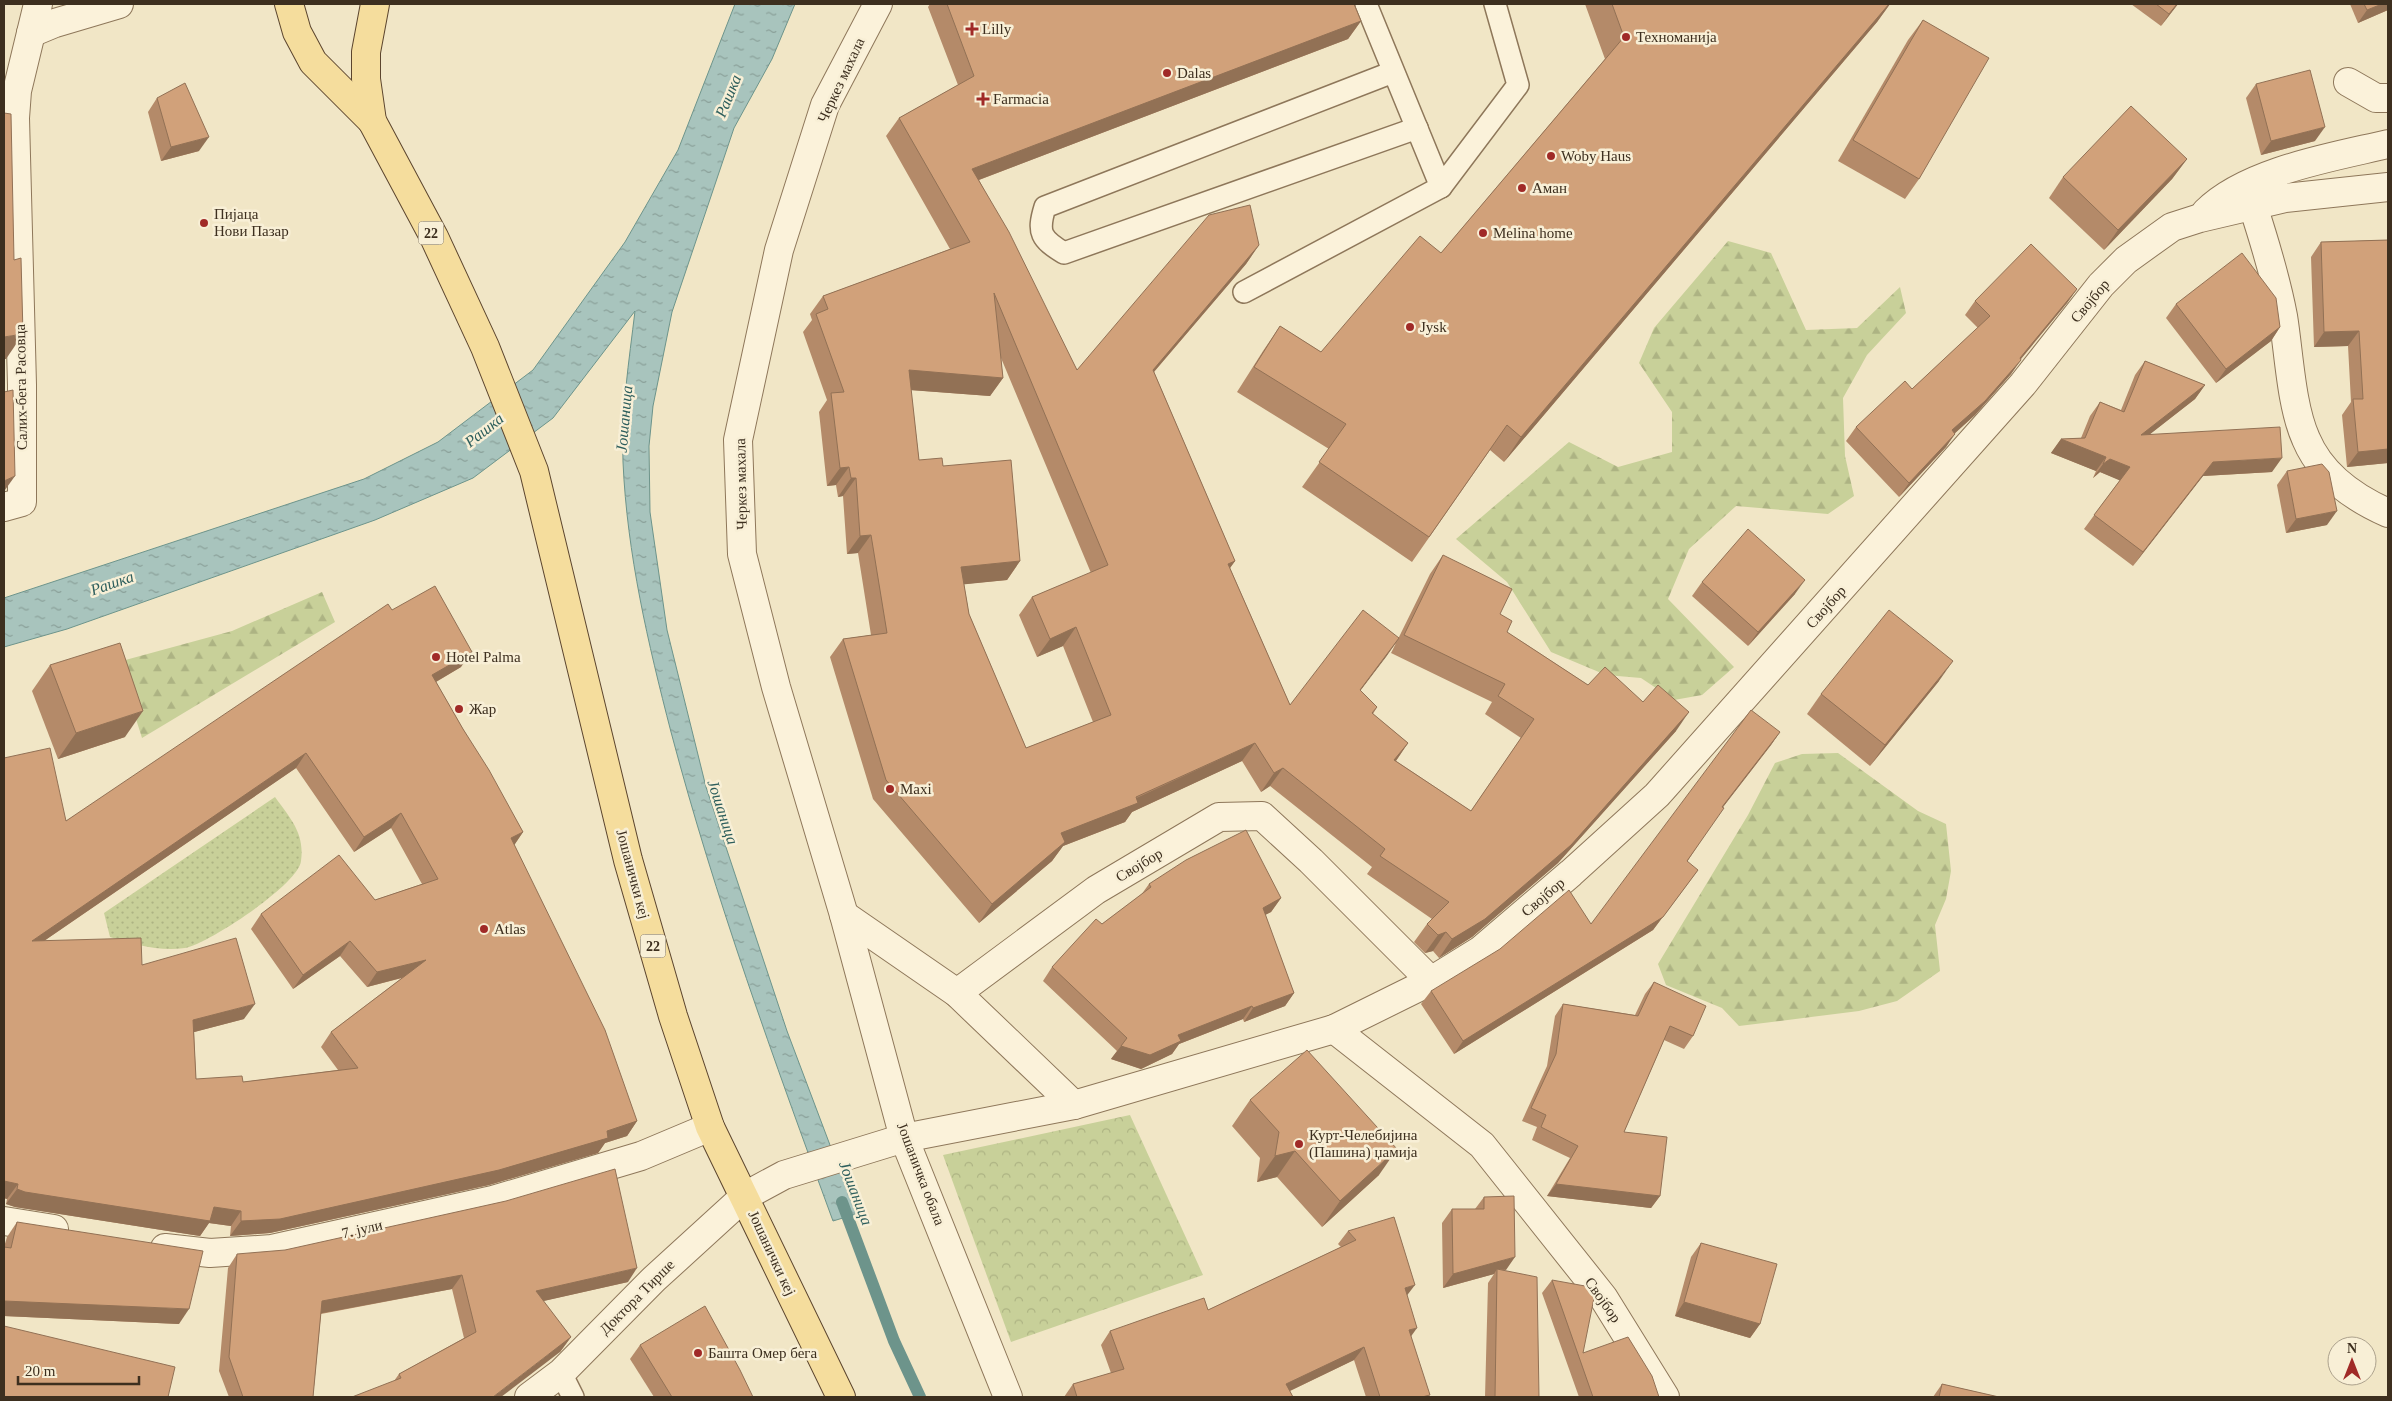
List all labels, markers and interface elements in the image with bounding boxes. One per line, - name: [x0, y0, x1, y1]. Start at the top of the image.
- place label: Lilly: [982, 21, 1012, 37]
- marker: Lilly: [966, 23, 978, 35]
- place label: Техноманија: [1636, 29, 1717, 45]
- marker: Техноманија: [1620, 31, 1632, 43]
- street label: Черкез махала: [814, 35, 868, 125]
- place label: Dalas: [1177, 65, 1211, 81]
- marker: Dalas: [1161, 67, 1173, 79]
- water label: Рашка: [711, 72, 744, 121]
- place label: Farmacia: [993, 91, 1049, 107]
- marker: Farmacia: [977, 93, 989, 105]
- place label: Woby Haus: [1561, 148, 1631, 164]
- marker: Woby Haus: [1545, 150, 1557, 162]
- place label: Аман: [1532, 180, 1567, 196]
- marker: Аман: [1516, 182, 1528, 194]
- place label: Пијаца Нови Пазар: [214, 206, 289, 239]
- marker: Пијаца Нови Пазар: [198, 217, 210, 229]
- road number: 22: [418, 222, 444, 244]
- place label: Melina home: [1493, 225, 1573, 241]
- marker: Melina home: [1477, 227, 1489, 239]
- street label: Својбор: [2067, 276, 2113, 326]
- place label: Jysk: [1420, 319, 1447, 335]
- marker: Jysk: [1404, 321, 1416, 333]
- street label: Салих-бега Расовца: [12, 323, 30, 450]
- water label: Јошаница: [613, 385, 636, 453]
- water label: Рашка: [461, 410, 507, 451]
- street label: Черкез махала: [732, 438, 750, 530]
- water label: Рашка: [87, 568, 136, 599]
- street label: Својбор: [1803, 583, 1849, 631]
- place label: Hotel Palma: [446, 649, 521, 665]
- marker: Hotel Palma: [430, 651, 442, 663]
- place label: Жар: [469, 701, 496, 717]
- marker: Жар: [453, 703, 465, 715]
- water label: Јошаница: [704, 777, 741, 847]
- place label: Maxi: [900, 781, 932, 797]
- marker: Maxi: [884, 783, 896, 795]
- street label: Јошанички кеј: [613, 828, 653, 920]
- street label: Својбор: [1113, 845, 1165, 885]
- street label: Својбор: [1518, 874, 1568, 920]
- place label: Atlas: [494, 921, 526, 937]
- marker: Atlas: [478, 923, 490, 935]
- road number: 22: [640, 934, 666, 958]
- street label: Јошаничка обала: [894, 1120, 948, 1228]
- place label: Курт-Челебијина (Пашина) џамија: [1309, 1127, 1418, 1161]
- marker: Курт-Челебијина (Пашина) џамија: [1293, 1138, 1305, 1150]
- water label: Јошаница: [835, 1159, 876, 1228]
- street label: Јошанички кеј: [745, 1208, 799, 1298]
- street label: 7. јули: [340, 1217, 384, 1241]
- street label: Доктора Тирше: [596, 1256, 678, 1338]
- street label: Својбор: [1582, 1274, 1624, 1326]
- north arrow: [2327, 1336, 2377, 1386]
- text: N: [2347, 1341, 2357, 1356]
- place label: Башта Омер бега: [708, 1345, 817, 1361]
- marker: Башта Омер бега: [692, 1347, 704, 1359]
- scale bar: [18, 1354, 139, 1386]
- text: 20 m: [25, 1363, 56, 1379]

